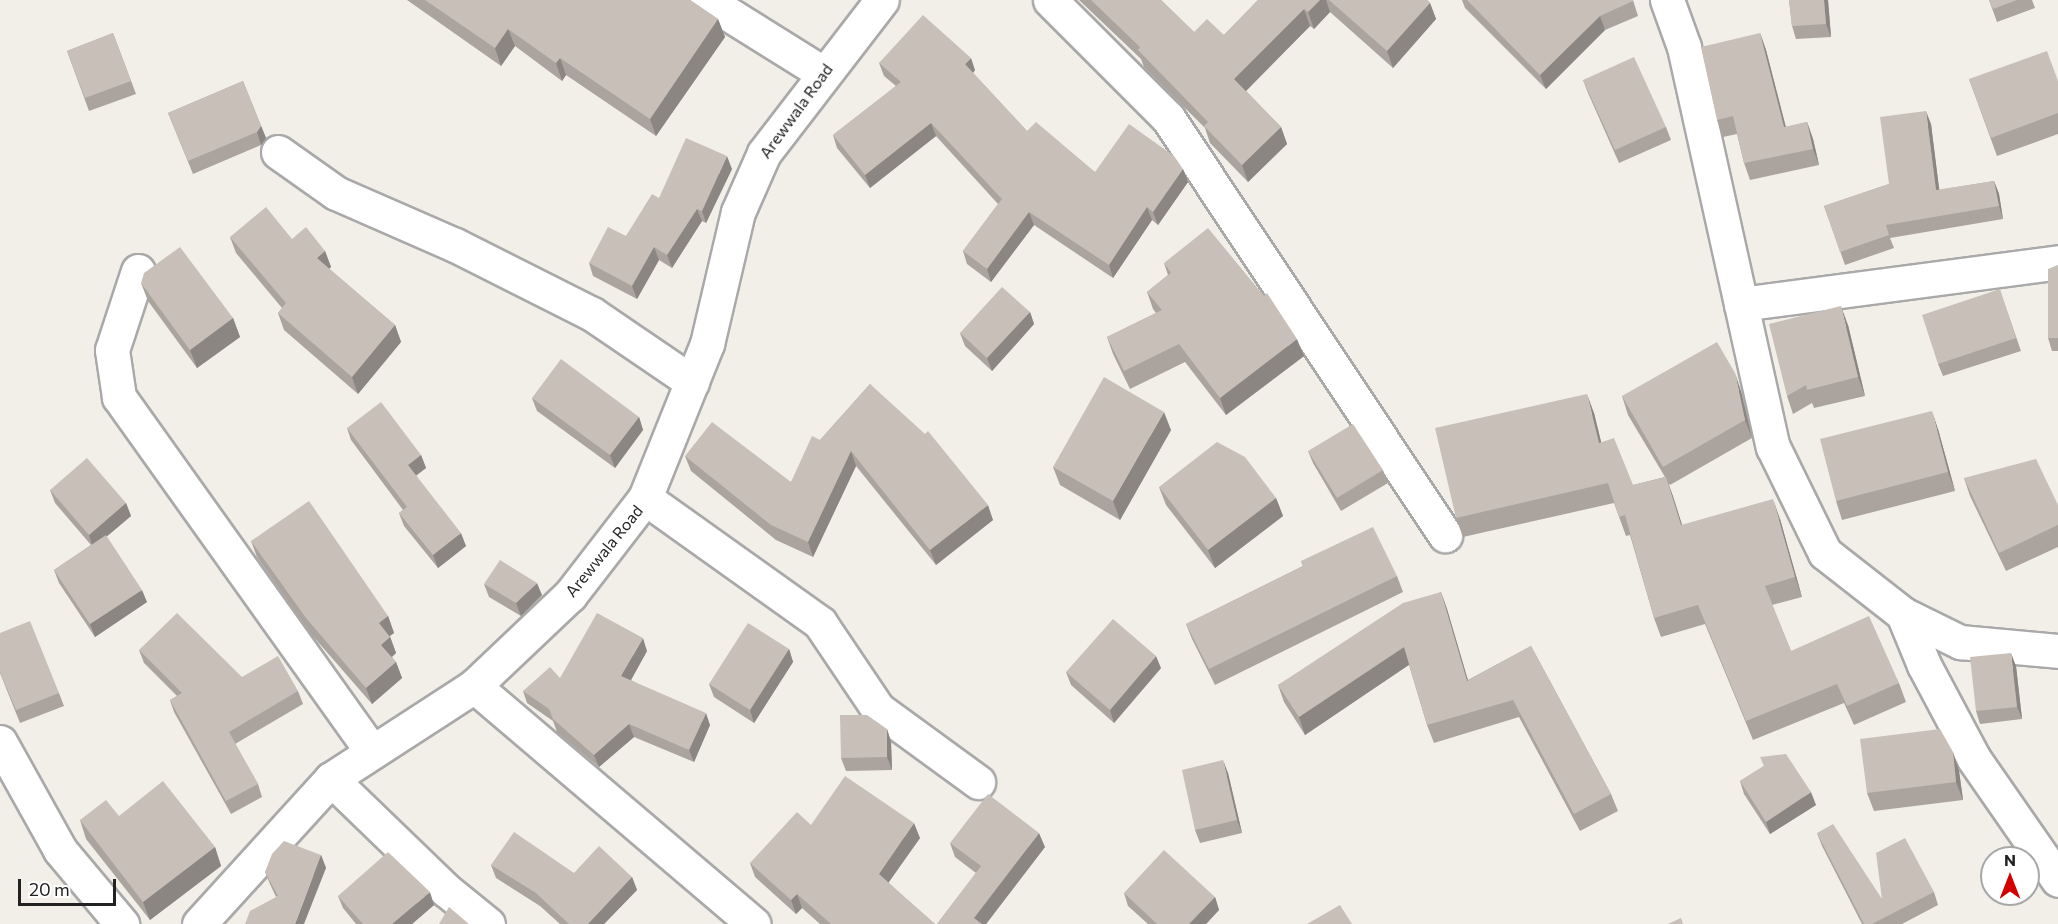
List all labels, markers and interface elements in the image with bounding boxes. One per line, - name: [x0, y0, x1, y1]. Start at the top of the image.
- street label: Arewwala Road: [755, 60, 837, 162]
- street label: Arewwala Road: [561, 501, 647, 601]
- north arrow: [1980, 846, 2040, 906]
- text: N: [2004, 850, 2016, 869]
- scale bar: [21, 867, 118, 905]
- text: 20 m: [29, 878, 70, 900]

